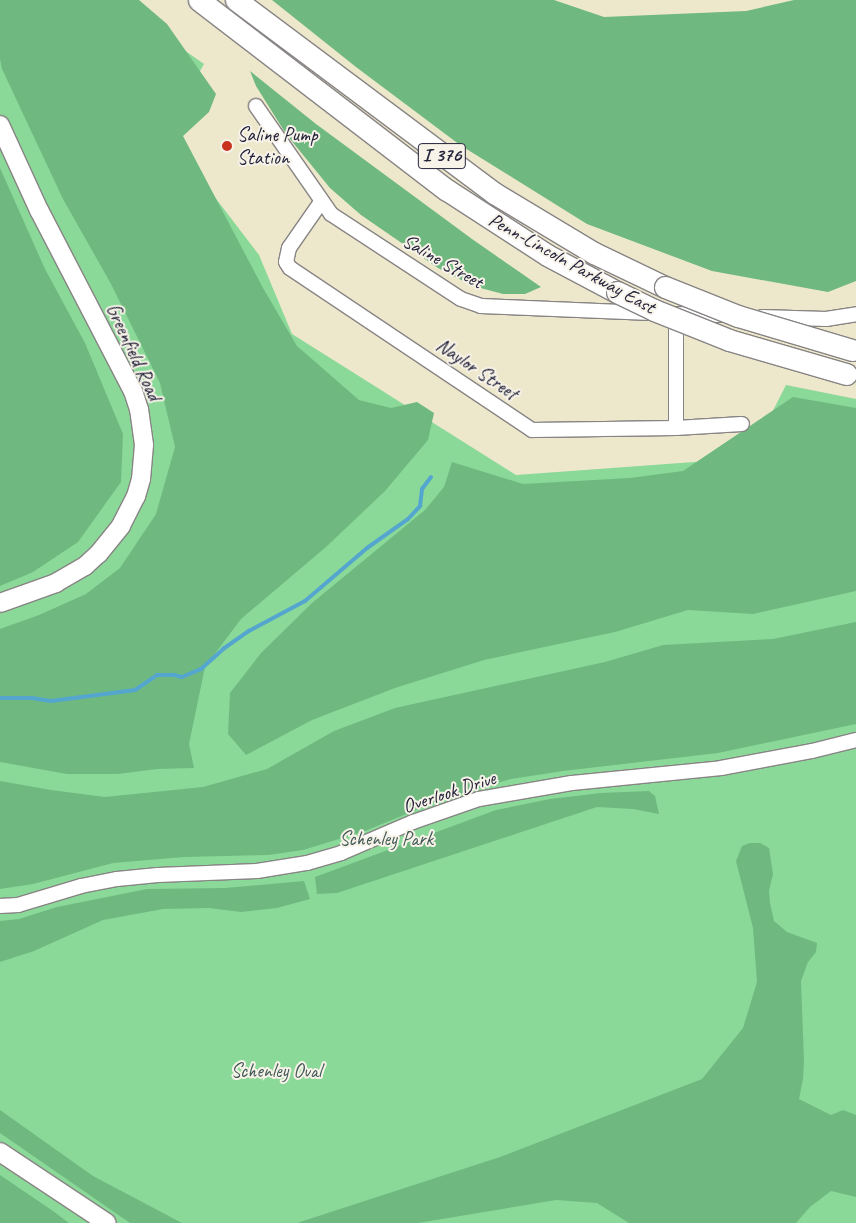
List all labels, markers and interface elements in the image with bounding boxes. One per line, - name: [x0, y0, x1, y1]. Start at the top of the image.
- place label: Saline Pump Station: [237, 122, 318, 169]
- marker: Saline Pump Station: [221, 140, 233, 152]
- road number: I 376: [417, 140, 467, 172]
- street label: Penn-Lincoln Parkway East: [484, 207, 660, 319]
- street label: Saline Street: [398, 228, 488, 294]
- street label: Greenfield Road: [101, 300, 167, 404]
- street label: Naylor Street: [432, 333, 522, 405]
- street label: Overlook Drive: [399, 766, 499, 818]
- park label: Schenley Park: [339, 826, 433, 850]
- park label: Schenley Oval: [230, 1058, 322, 1082]

